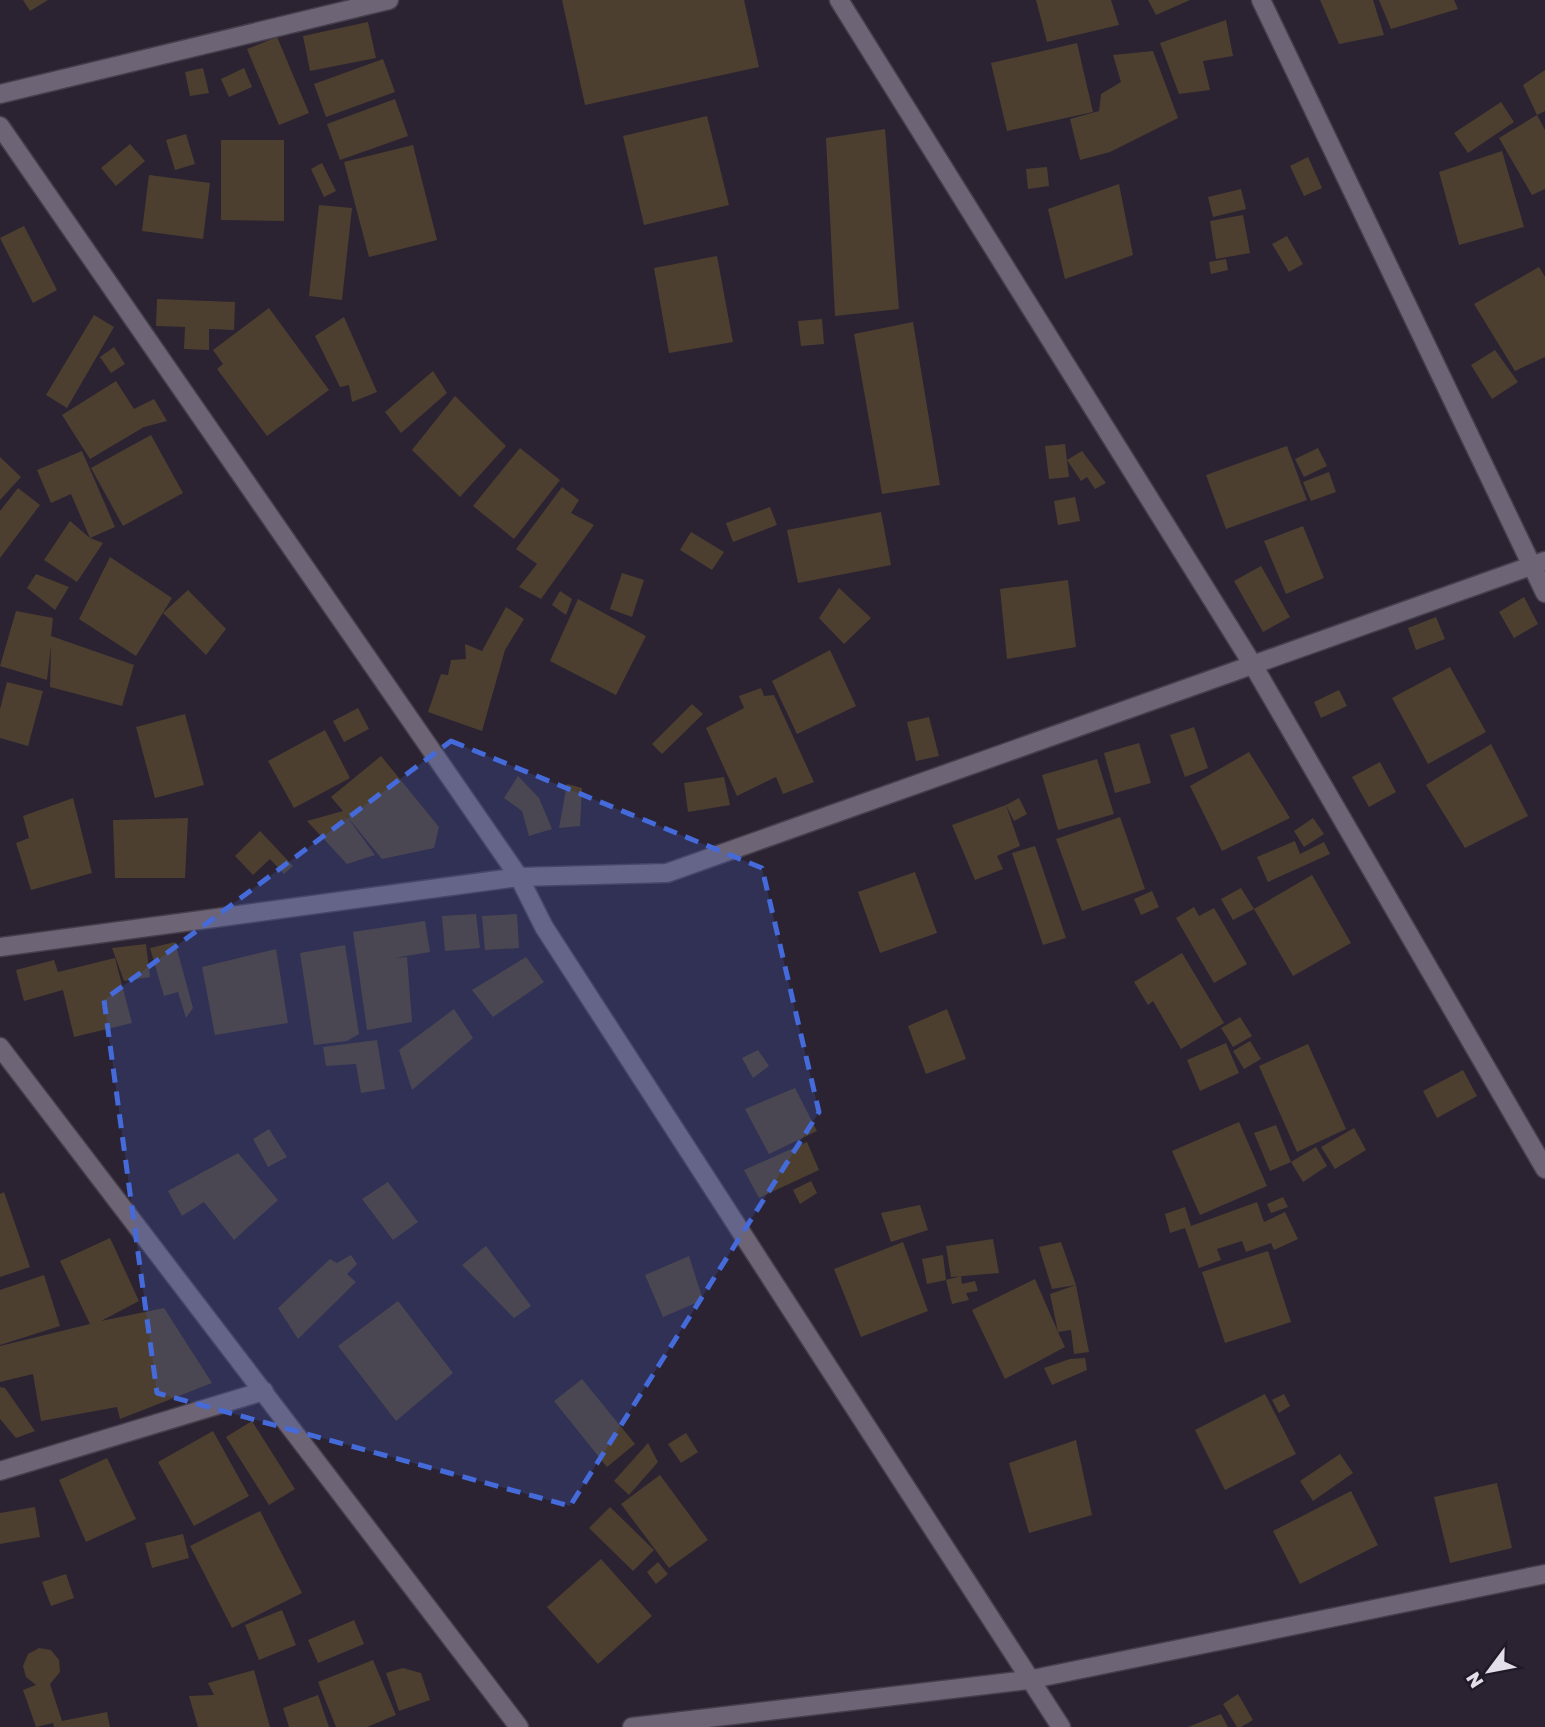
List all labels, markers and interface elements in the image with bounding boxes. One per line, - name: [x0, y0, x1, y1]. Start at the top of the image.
- north arrow: [1454, 1636, 1524, 1706]
- text: N: [1461, 1668, 1488, 1692]

